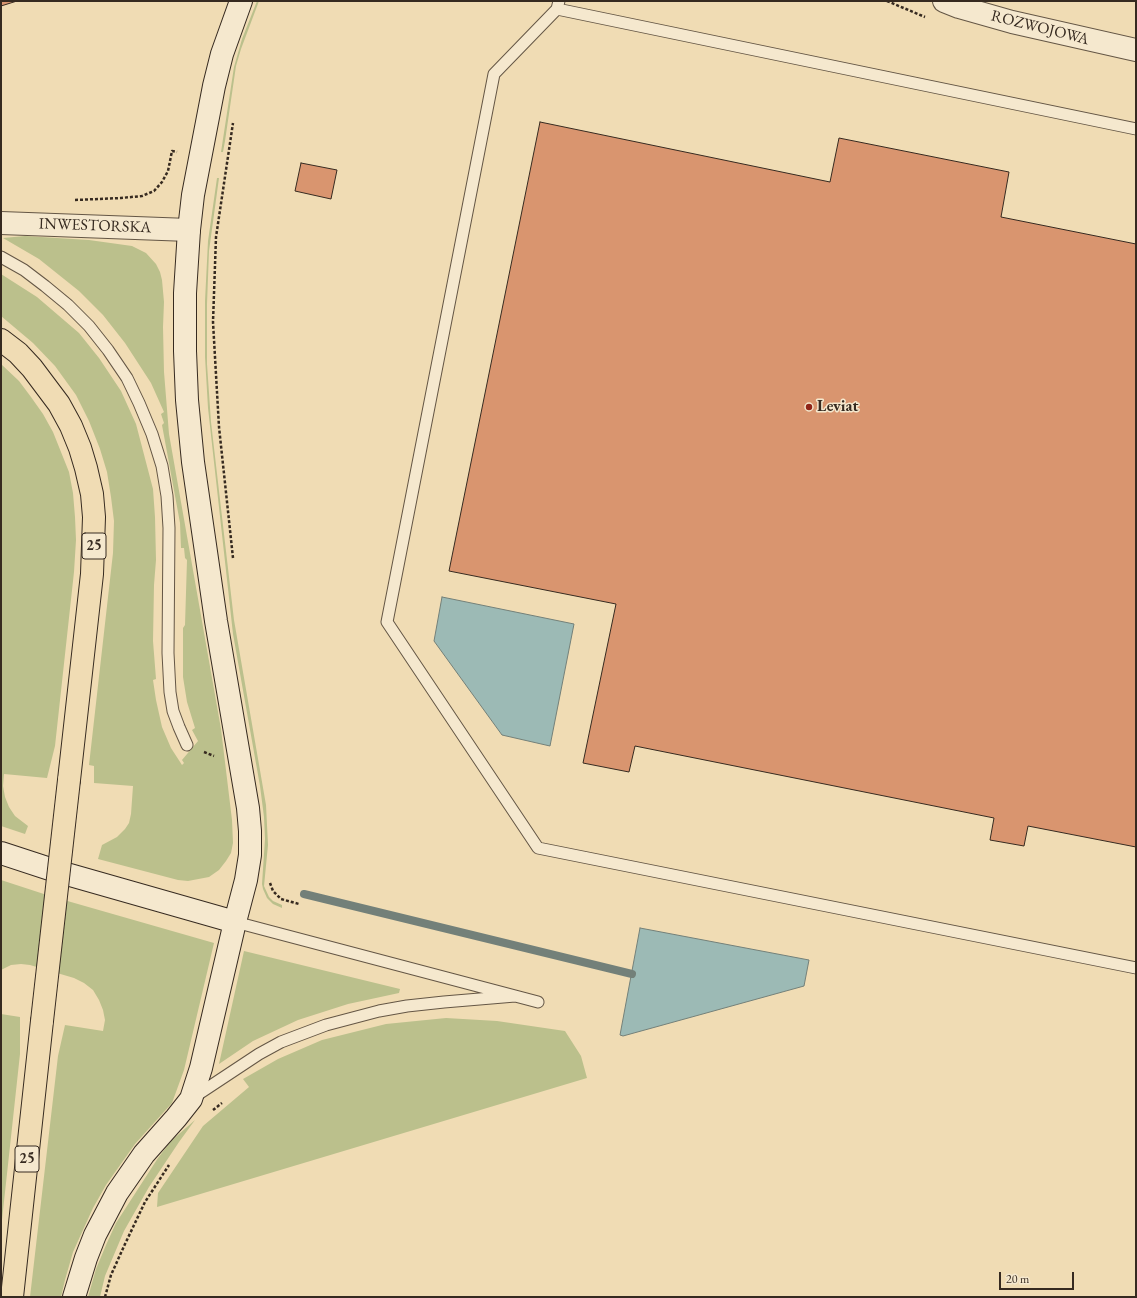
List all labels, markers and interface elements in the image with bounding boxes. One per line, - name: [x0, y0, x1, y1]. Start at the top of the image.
- street label: ROZWOJOWA: [989, 7, 1091, 49]
- street label: INWESTORSKA: [38, 214, 152, 238]
- place label: Leviat: [817, 397, 859, 417]
- marker: Leviat: [804, 402, 814, 412]
- road number: 25: [82, 533, 106, 559]
- road number: 25: [15, 1146, 39, 1172]
- scale bar: [1001, 1264, 1076, 1290]
- text: 20 m: [1006, 1271, 1029, 1287]

